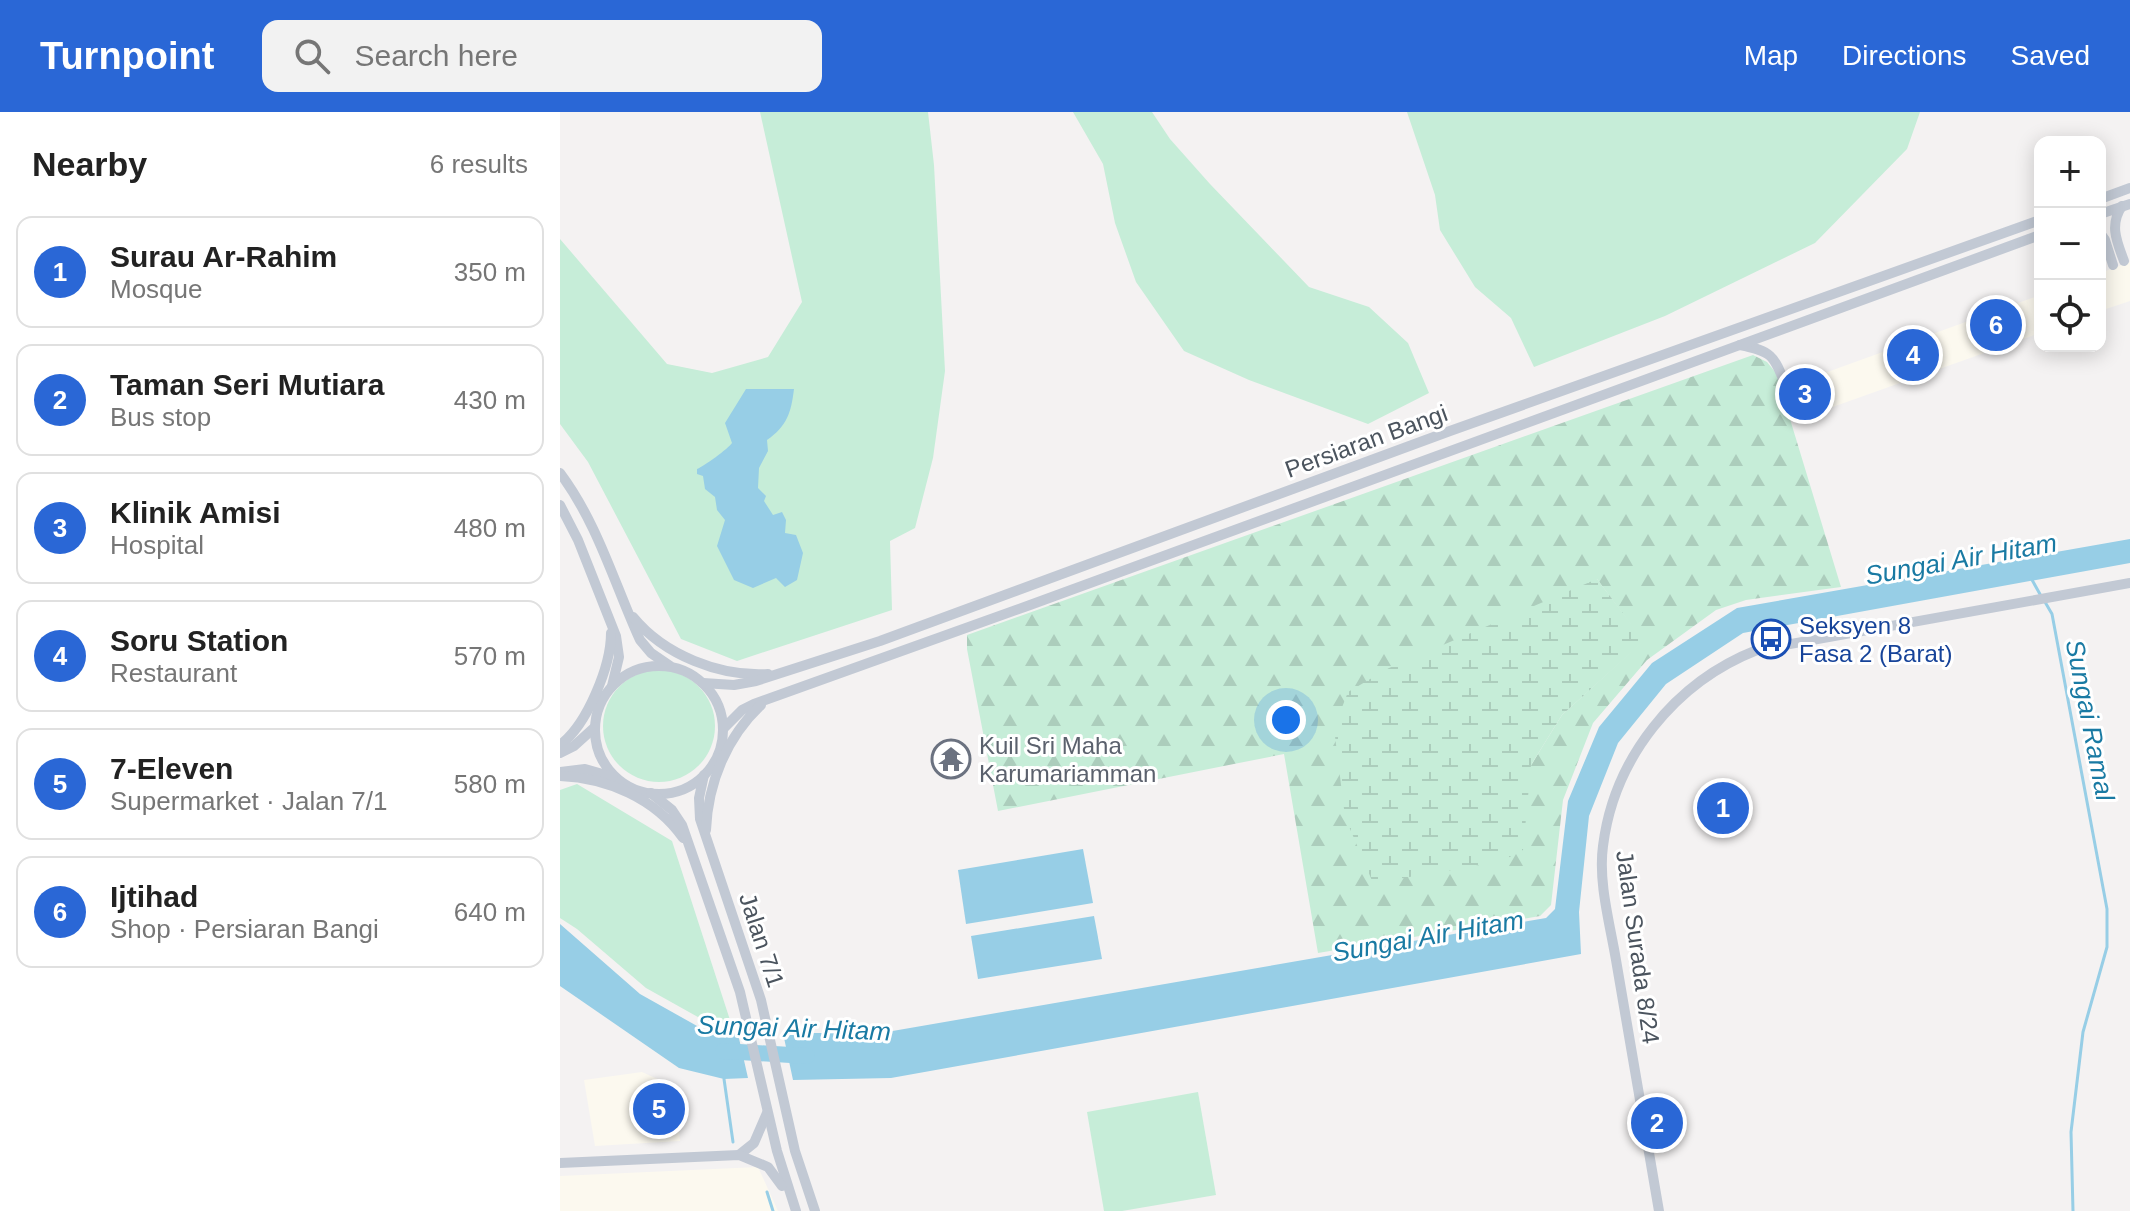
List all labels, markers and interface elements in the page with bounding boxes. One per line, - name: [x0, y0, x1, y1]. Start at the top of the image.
- search box: [262, 20, 822, 92]
- icon: search: [290, 34, 334, 78]
- text: Turnpoint: [40, 35, 214, 77]
- text: Search here: [354, 39, 518, 72]
- text: Map: [1744, 40, 1798, 71]
- text: Directions: [1842, 40, 1967, 71]
- text: Saved: [2011, 40, 2090, 71]
- map controls: [2034, 136, 2106, 352]
- button: +: [2034, 136, 2106, 208]
- text: Nearby: [32, 145, 147, 183]
- text: 6 results: [430, 149, 528, 179]
- button: −: [2034, 208, 2106, 280]
- text: Surau Ar-Rahim: [110, 240, 337, 273]
- text: 1: [53, 257, 67, 287]
- text: 350 m: [454, 257, 526, 287]
- text: Mosque: [110, 274, 203, 304]
- button: locate: [2034, 280, 2106, 352]
- pin: 6: [1970, 295, 2022, 355]
- pin: 4: [1887, 325, 1939, 385]
- pin: 3: [1779, 364, 1831, 424]
- text: Taman Seri Mutiara: [110, 368, 385, 401]
- text: 2: [53, 385, 67, 415]
- text: 430 m: [454, 385, 526, 415]
- street label: Persiaran Bangi: [1281, 399, 1451, 483]
- text: Bus stop: [110, 402, 211, 432]
- text: Klinik Amisi: [110, 496, 281, 529]
- text: 3: [53, 513, 67, 543]
- text: 480 m: [454, 513, 526, 543]
- water label: Sungai Air Hitam: [1863, 527, 2059, 591]
- text: Hospital: [110, 530, 204, 560]
- place label: Seksyen 8 Fasa 2 (Barat): [1799, 612, 1952, 667]
- bus stop icon: Seksyen 8 Fasa 2 (Barat): [1750, 618, 1792, 660]
- text: Soru Station: [110, 624, 288, 657]
- water label: Sungai Ramal: [2060, 637, 2121, 804]
- text: 4: [53, 641, 67, 671]
- text: 570 m: [454, 641, 526, 671]
- text: Restaurant: [110, 658, 237, 688]
- your location: [1266, 700, 1306, 740]
- place label: Kuil Sri Maha Karumariamman: [979, 732, 1156, 787]
- temple icon: Kuil Sri Maha Karumariamman: [930, 738, 972, 780]
- text: 7-Eleven: [110, 752, 233, 785]
- text: 5: [53, 769, 67, 799]
- text: 580 m: [454, 769, 526, 799]
- pin: 1: [1697, 778, 1749, 838]
- text: Supermarket · Jalan 7/1: [110, 786, 387, 816]
- street label: Jalan Surada 8/24: [1611, 849, 1665, 1045]
- text: Ijtihad: [110, 880, 198, 913]
- street label: Jalan 7/1: [734, 890, 790, 990]
- text: 6: [53, 897, 67, 927]
- text: 640 m: [454, 897, 526, 927]
- water label: Sungai Air Hitam: [1330, 904, 1526, 968]
- text: Shop · Persiaran Bangi: [110, 914, 379, 944]
- water label: Sungai Air Hitam: [696, 1010, 892, 1046]
- pin: 5: [633, 1079, 685, 1139]
- pin: 2: [1631, 1093, 1683, 1153]

